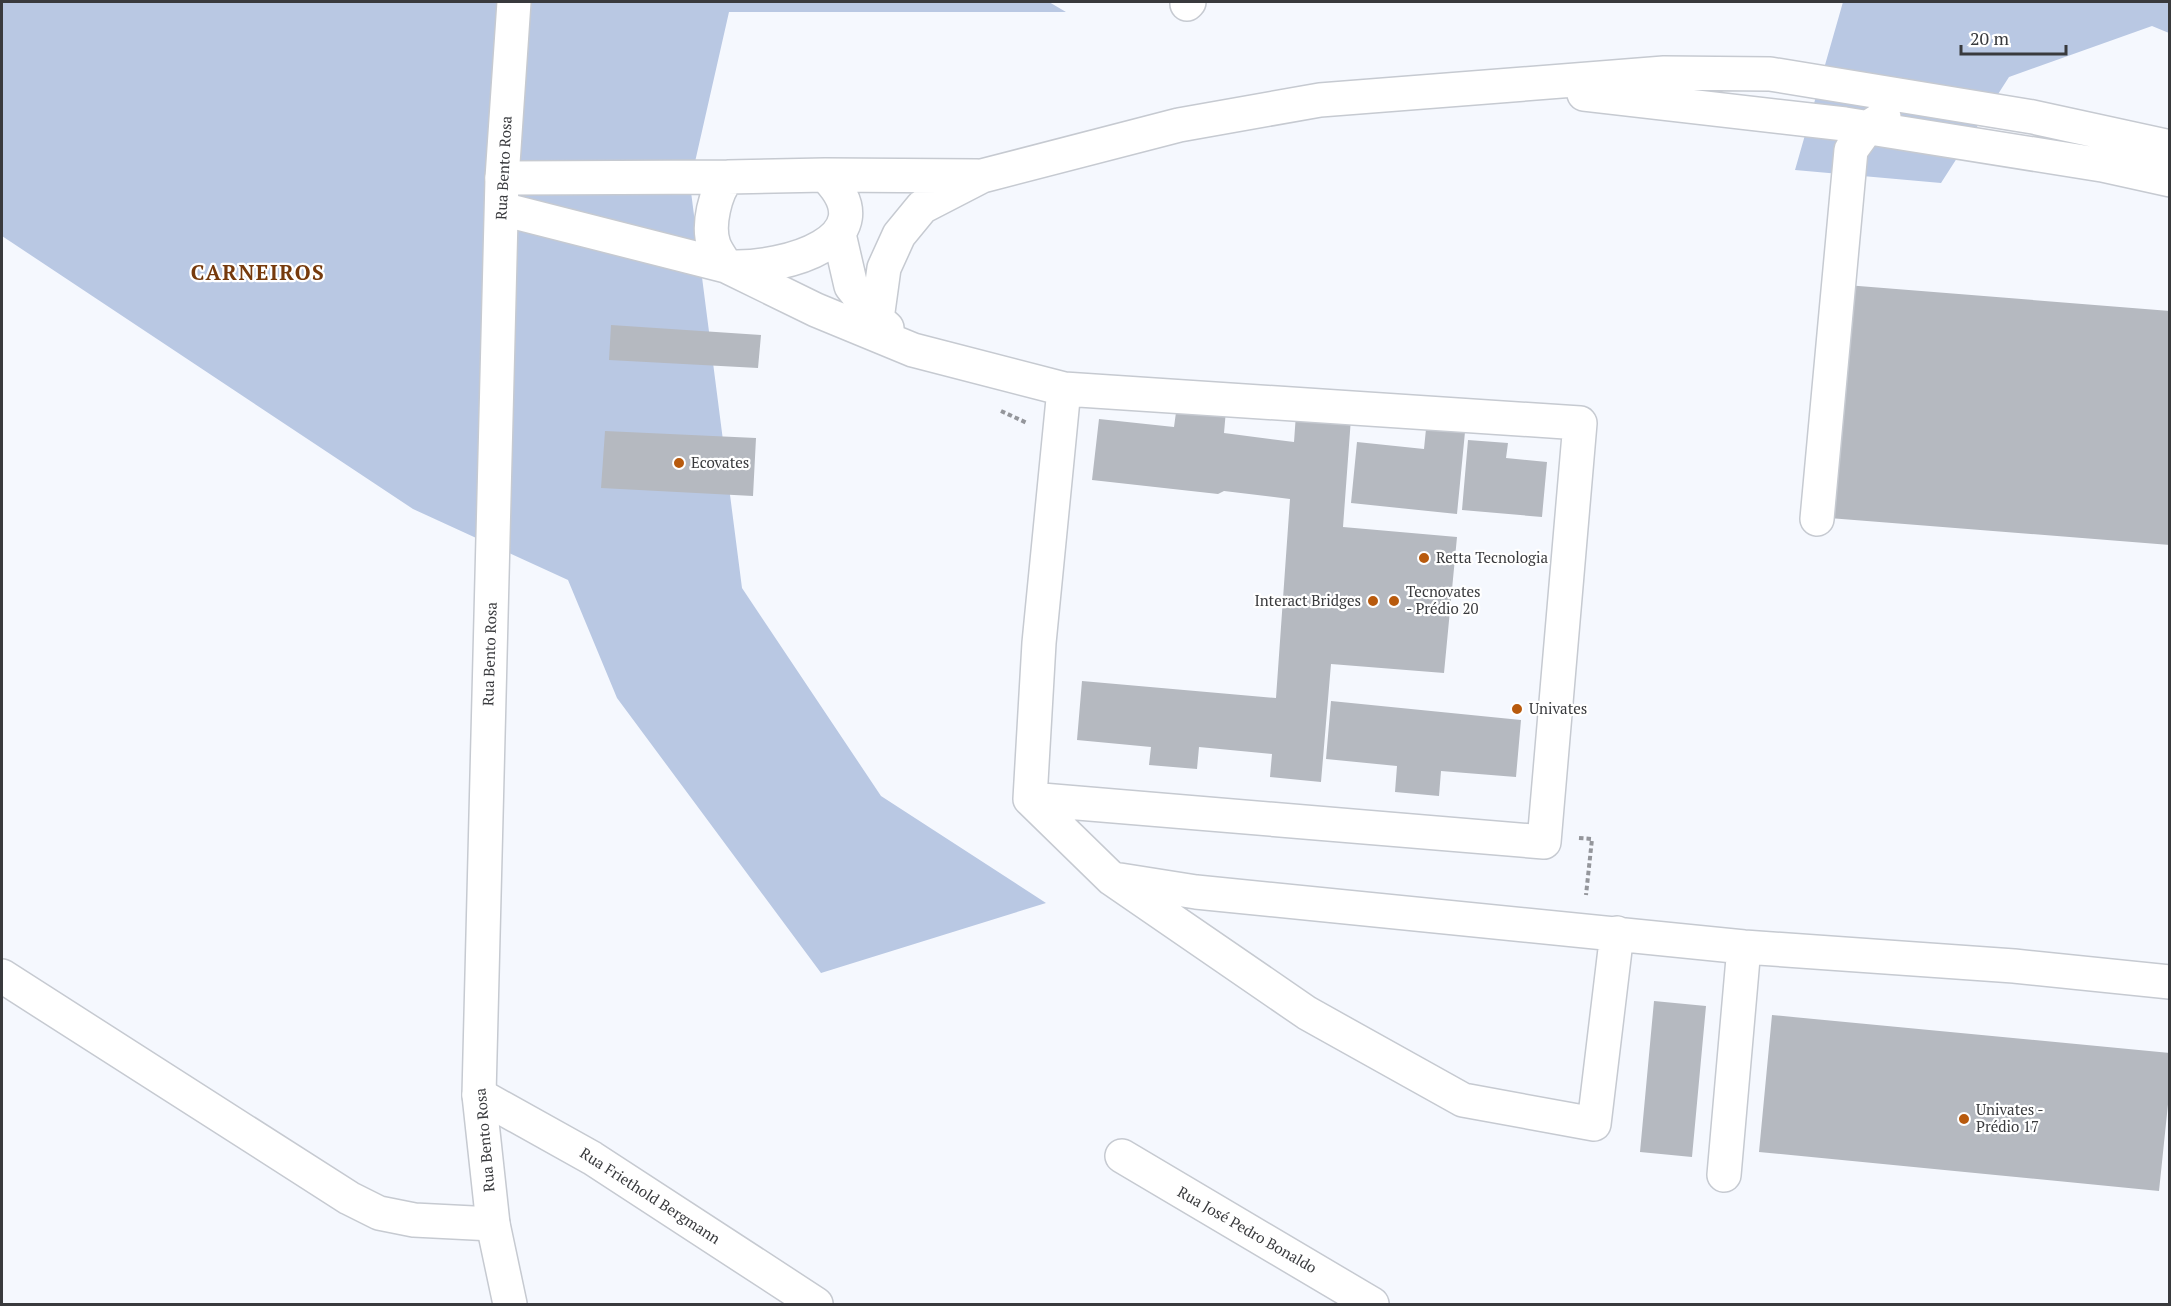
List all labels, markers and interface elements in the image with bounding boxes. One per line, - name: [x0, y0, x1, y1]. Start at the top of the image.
- scale bar: [1961, 18, 2066, 56]
- text: 20 m: [1970, 26, 2010, 50]
- street label: Rua Bento Rosa: [490, 115, 516, 221]
- district label: CARNEIROS: [191, 258, 325, 286]
- place label: Ecovates: [691, 452, 749, 472]
- marker: Ecovates: [672, 456, 686, 470]
- place label: Retta Tecnologia: [1436, 547, 1548, 567]
- marker: Retta Tecnologia: [1417, 551, 1431, 565]
- place label: Tecnovates - Prédio 20: [1406, 581, 1481, 618]
- place label: Interact Bridges: [1254, 590, 1361, 610]
- marker: Interact Bridges: [1366, 594, 1380, 608]
- marker: Tecnovates - Prédio 20: [1387, 594, 1401, 608]
- street label: Rua Bento Rosa: [477, 601, 501, 706]
- place label: Univates: [1529, 698, 1587, 718]
- marker: Univates: [1510, 702, 1524, 716]
- street label: Rua Bento Rosa: [469, 1087, 499, 1193]
- place label: Univates - Prédio 17: [1976, 1099, 2044, 1136]
- marker: Univates - Prédio 17: [1957, 1112, 1971, 1126]
- street label: Rua Friethold Bergmann: [577, 1142, 725, 1248]
- street label: Rua José Pedro Bonaldo: [1174, 1181, 1321, 1277]

